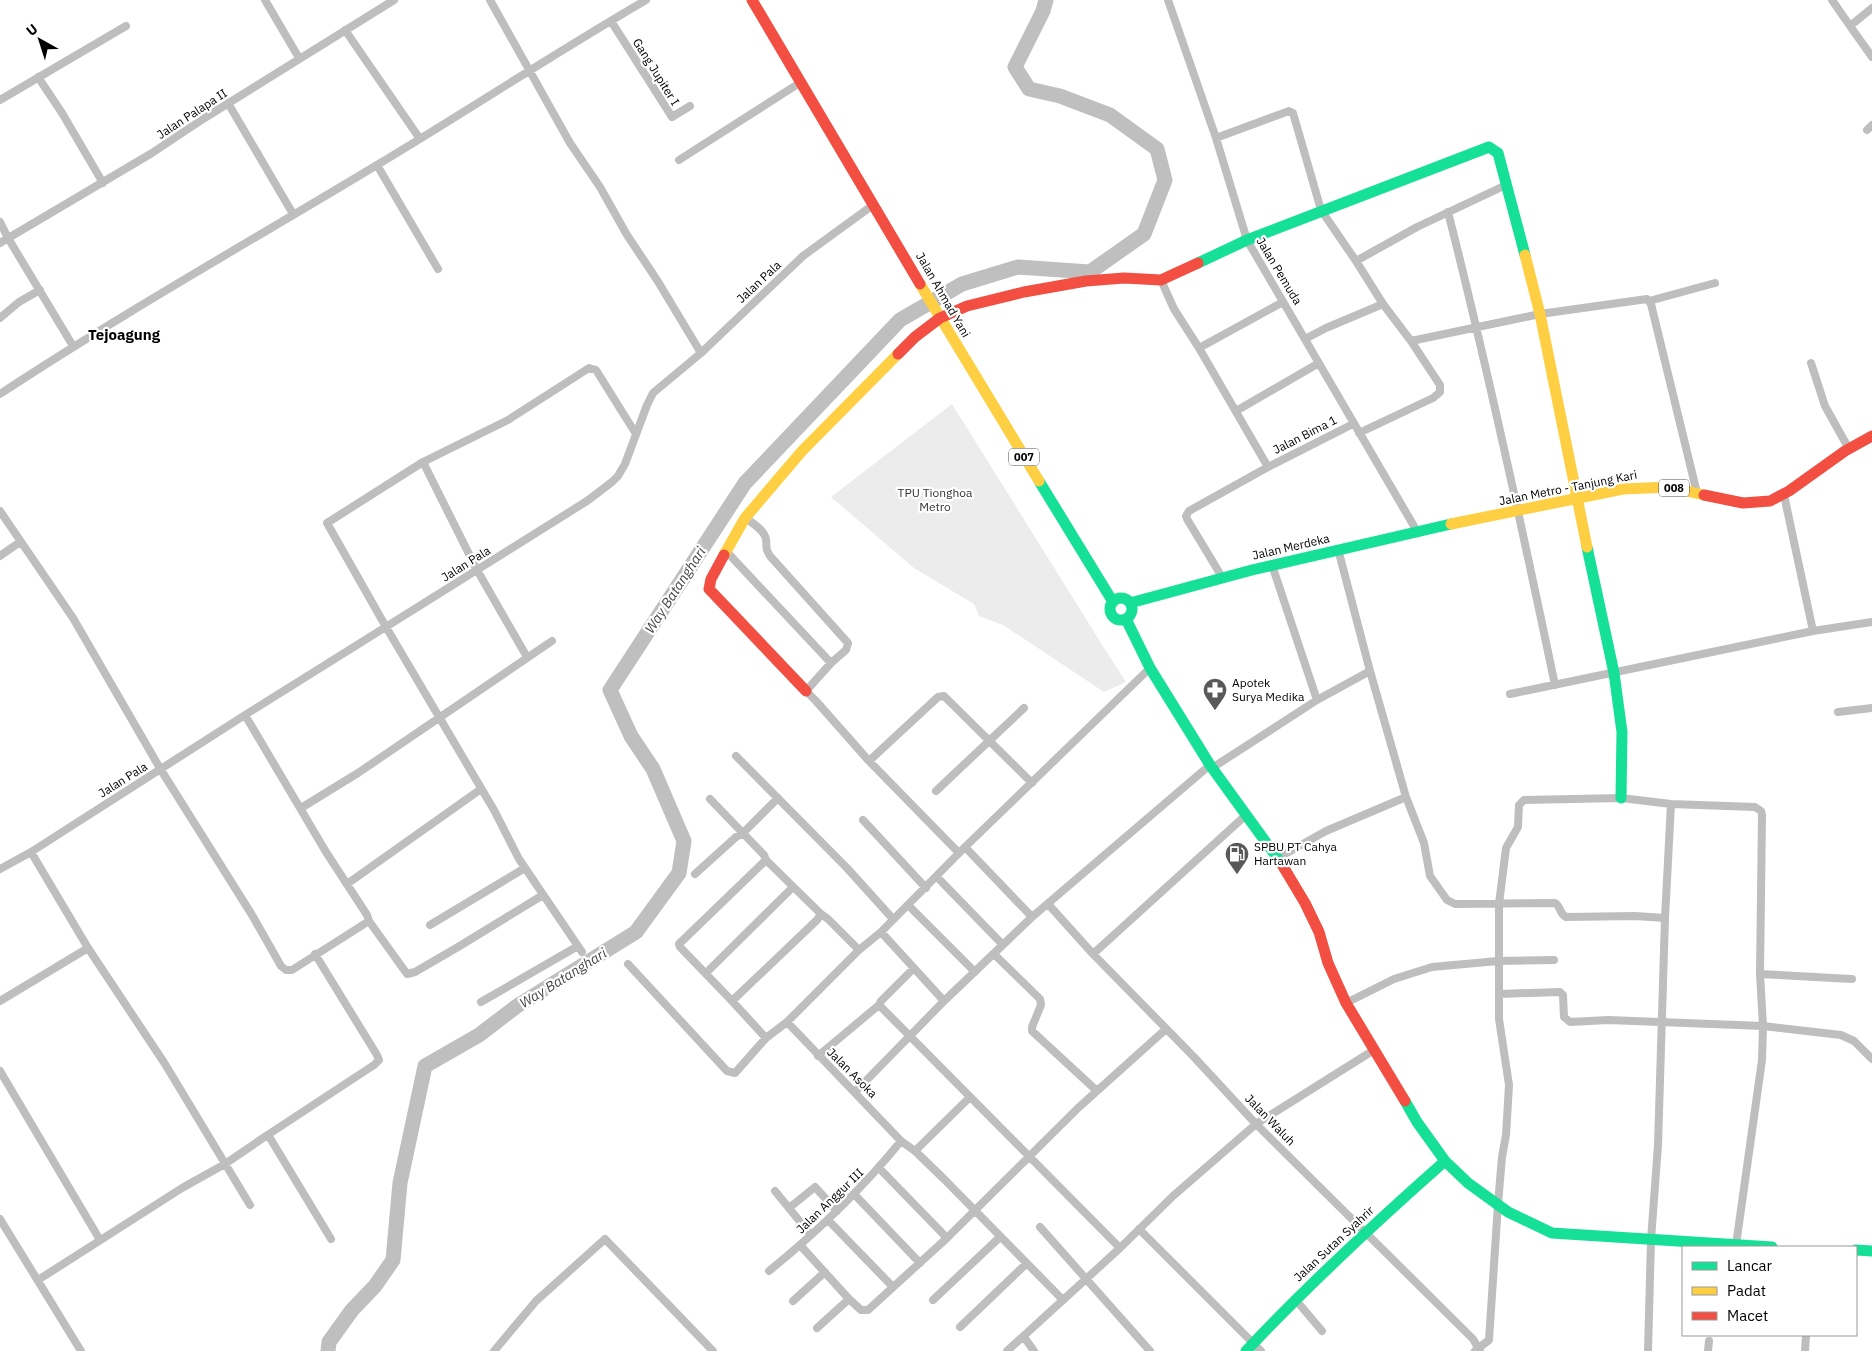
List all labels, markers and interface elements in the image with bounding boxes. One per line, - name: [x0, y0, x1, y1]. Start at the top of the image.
- north arrow: [15, 15, 65, 65]
- text: U: [22, 20, 41, 40]
- street label: Gang Jupiter I: [630, 35, 683, 108]
- street label: Jalan Palapa II: [154, 85, 230, 142]
- street label: Jalan Pemuda: [1253, 234, 1306, 308]
- street label: Jalan Ahmad Yani: [913, 250, 974, 340]
- street label: Jalan Pala: [733, 257, 784, 306]
- district label: Tejoagung: [88, 325, 161, 344]
- street label: Jalan Bima 1: [1270, 412, 1339, 457]
- road number: 007: [1009, 448, 1039, 466]
- street label: Jalan Metro - Tanjung Kari: [1498, 467, 1638, 508]
- road number: 008: [1659, 479, 1689, 496]
- park label: TPU Tionghoa Metro: [898, 485, 973, 514]
- street label: Jalan Merdeka: [1251, 530, 1332, 563]
- street label: Jalan Pala: [438, 542, 494, 585]
- water label: Way Batanghari: [640, 543, 710, 637]
- place label: Apotek Surya Medika: [1232, 675, 1305, 704]
- pharmacy icon: Apotek Surya Medika: [1202, 677, 1228, 711]
- street label: Jalan Pala: [95, 758, 151, 801]
- place label: SPBU PT Cahya Hartawan: [1254, 839, 1337, 868]
- fuel station icon: SPBU PT Cahya Hartawan: [1224, 841, 1250, 875]
- water label: Way Batanghari: [516, 944, 610, 1012]
- street label: Jalan Asoka: [824, 1044, 881, 1101]
- street label: Jalan Waluh: [1242, 1091, 1299, 1149]
- street label: Jalan Anggur III: [793, 1165, 866, 1236]
- street label: Jalan Sutan Syahrir: [1291, 1202, 1377, 1284]
- legend: [1682, 1246, 1857, 1336]
- text: Lancar: [1727, 1256, 1773, 1275]
- text: Padat: [1727, 1281, 1766, 1300]
- text: Macet: [1727, 1306, 1768, 1325]

